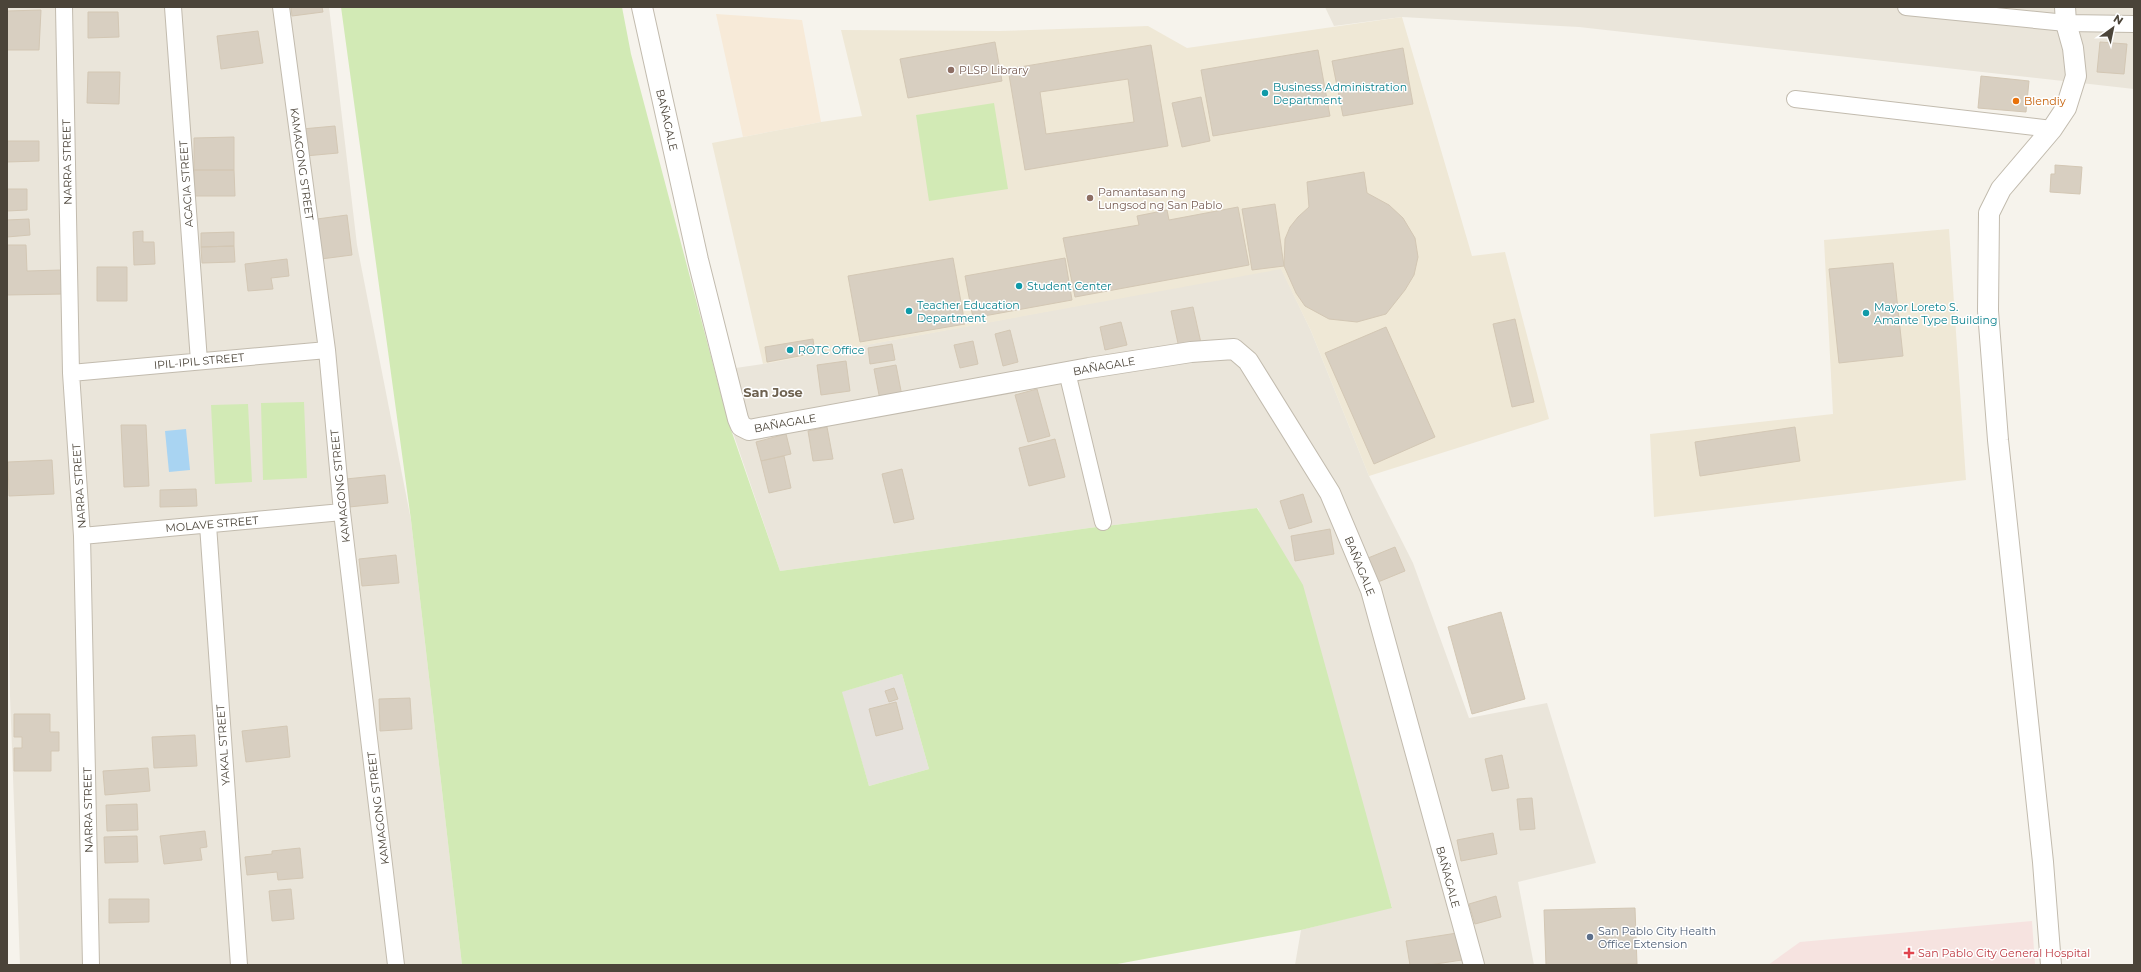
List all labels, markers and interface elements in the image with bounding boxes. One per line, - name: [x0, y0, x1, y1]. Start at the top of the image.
- north arrow: [2093, 8, 2133, 48]
- text: N: [2111, 11, 2126, 28]
- place label: PLSP Library: [959, 63, 1028, 77]
- marker: PLSP Library: [946, 65, 956, 75]
- place label: Business Administration Department: [1273, 80, 1407, 107]
- street label: BAÑAGALE: [653, 88, 681, 152]
- marker: Business Administration Department: [1260, 88, 1270, 98]
- place label: Blendiy: [2024, 94, 2066, 108]
- marker: Blendiy: [2011, 96, 2021, 106]
- street label: KAMAGONG STREET: [287, 107, 317, 222]
- street label: NARRA STREET: [59, 118, 75, 205]
- street label: ACACIA STREET: [176, 139, 196, 228]
- place label: Pamantasan ng Lungsod ng San Pablo: [1098, 185, 1222, 212]
- marker: Pamantasan ng Lungsod ng San Pablo: [1085, 193, 1095, 203]
- place label: Student Center: [1027, 279, 1111, 293]
- marker: Student Center: [1014, 281, 1024, 291]
- place label: Teacher Education Department: [917, 298, 1020, 325]
- place label: Mayor Loreto S. Amante Type Building: [1874, 300, 1998, 327]
- marker: Teacher Education Department: [904, 306, 914, 316]
- marker: Mayor Loreto S. Amante Type Building: [1861, 308, 1871, 318]
- place label: ROTC Office: [798, 343, 865, 357]
- marker: ROTC Office: [785, 345, 795, 355]
- street label: IPIL-IPIL STREET: [153, 350, 245, 372]
- street label: BAÑAGALE: [1072, 354, 1136, 378]
- district label: San Jose: [743, 384, 803, 400]
- street label: BAÑAGALE: [753, 411, 817, 435]
- street label: KAMAGONG STREET: [327, 428, 353, 543]
- street label: NARRA STREET: [69, 442, 89, 529]
- street label: MOLAVE STREET: [165, 513, 260, 535]
- street label: BAÑAGALE: [1342, 534, 1378, 598]
- street label: YAKAL STREET: [213, 703, 233, 786]
- street label: KAMAGONG STREET: [364, 750, 392, 865]
- street label: NARRA STREET: [80, 766, 96, 853]
- street label: BAÑAGALE: [1433, 845, 1463, 909]
- place label: San Pablo City Health Office Extension: [1598, 924, 1716, 951]
- marker: San Pablo City Health Office Extension: [1585, 932, 1595, 942]
- place label: San Pablo City General Hospital: [1918, 946, 2090, 960]
- marker: San Pablo City General Hospital: [1903, 947, 1915, 959]

